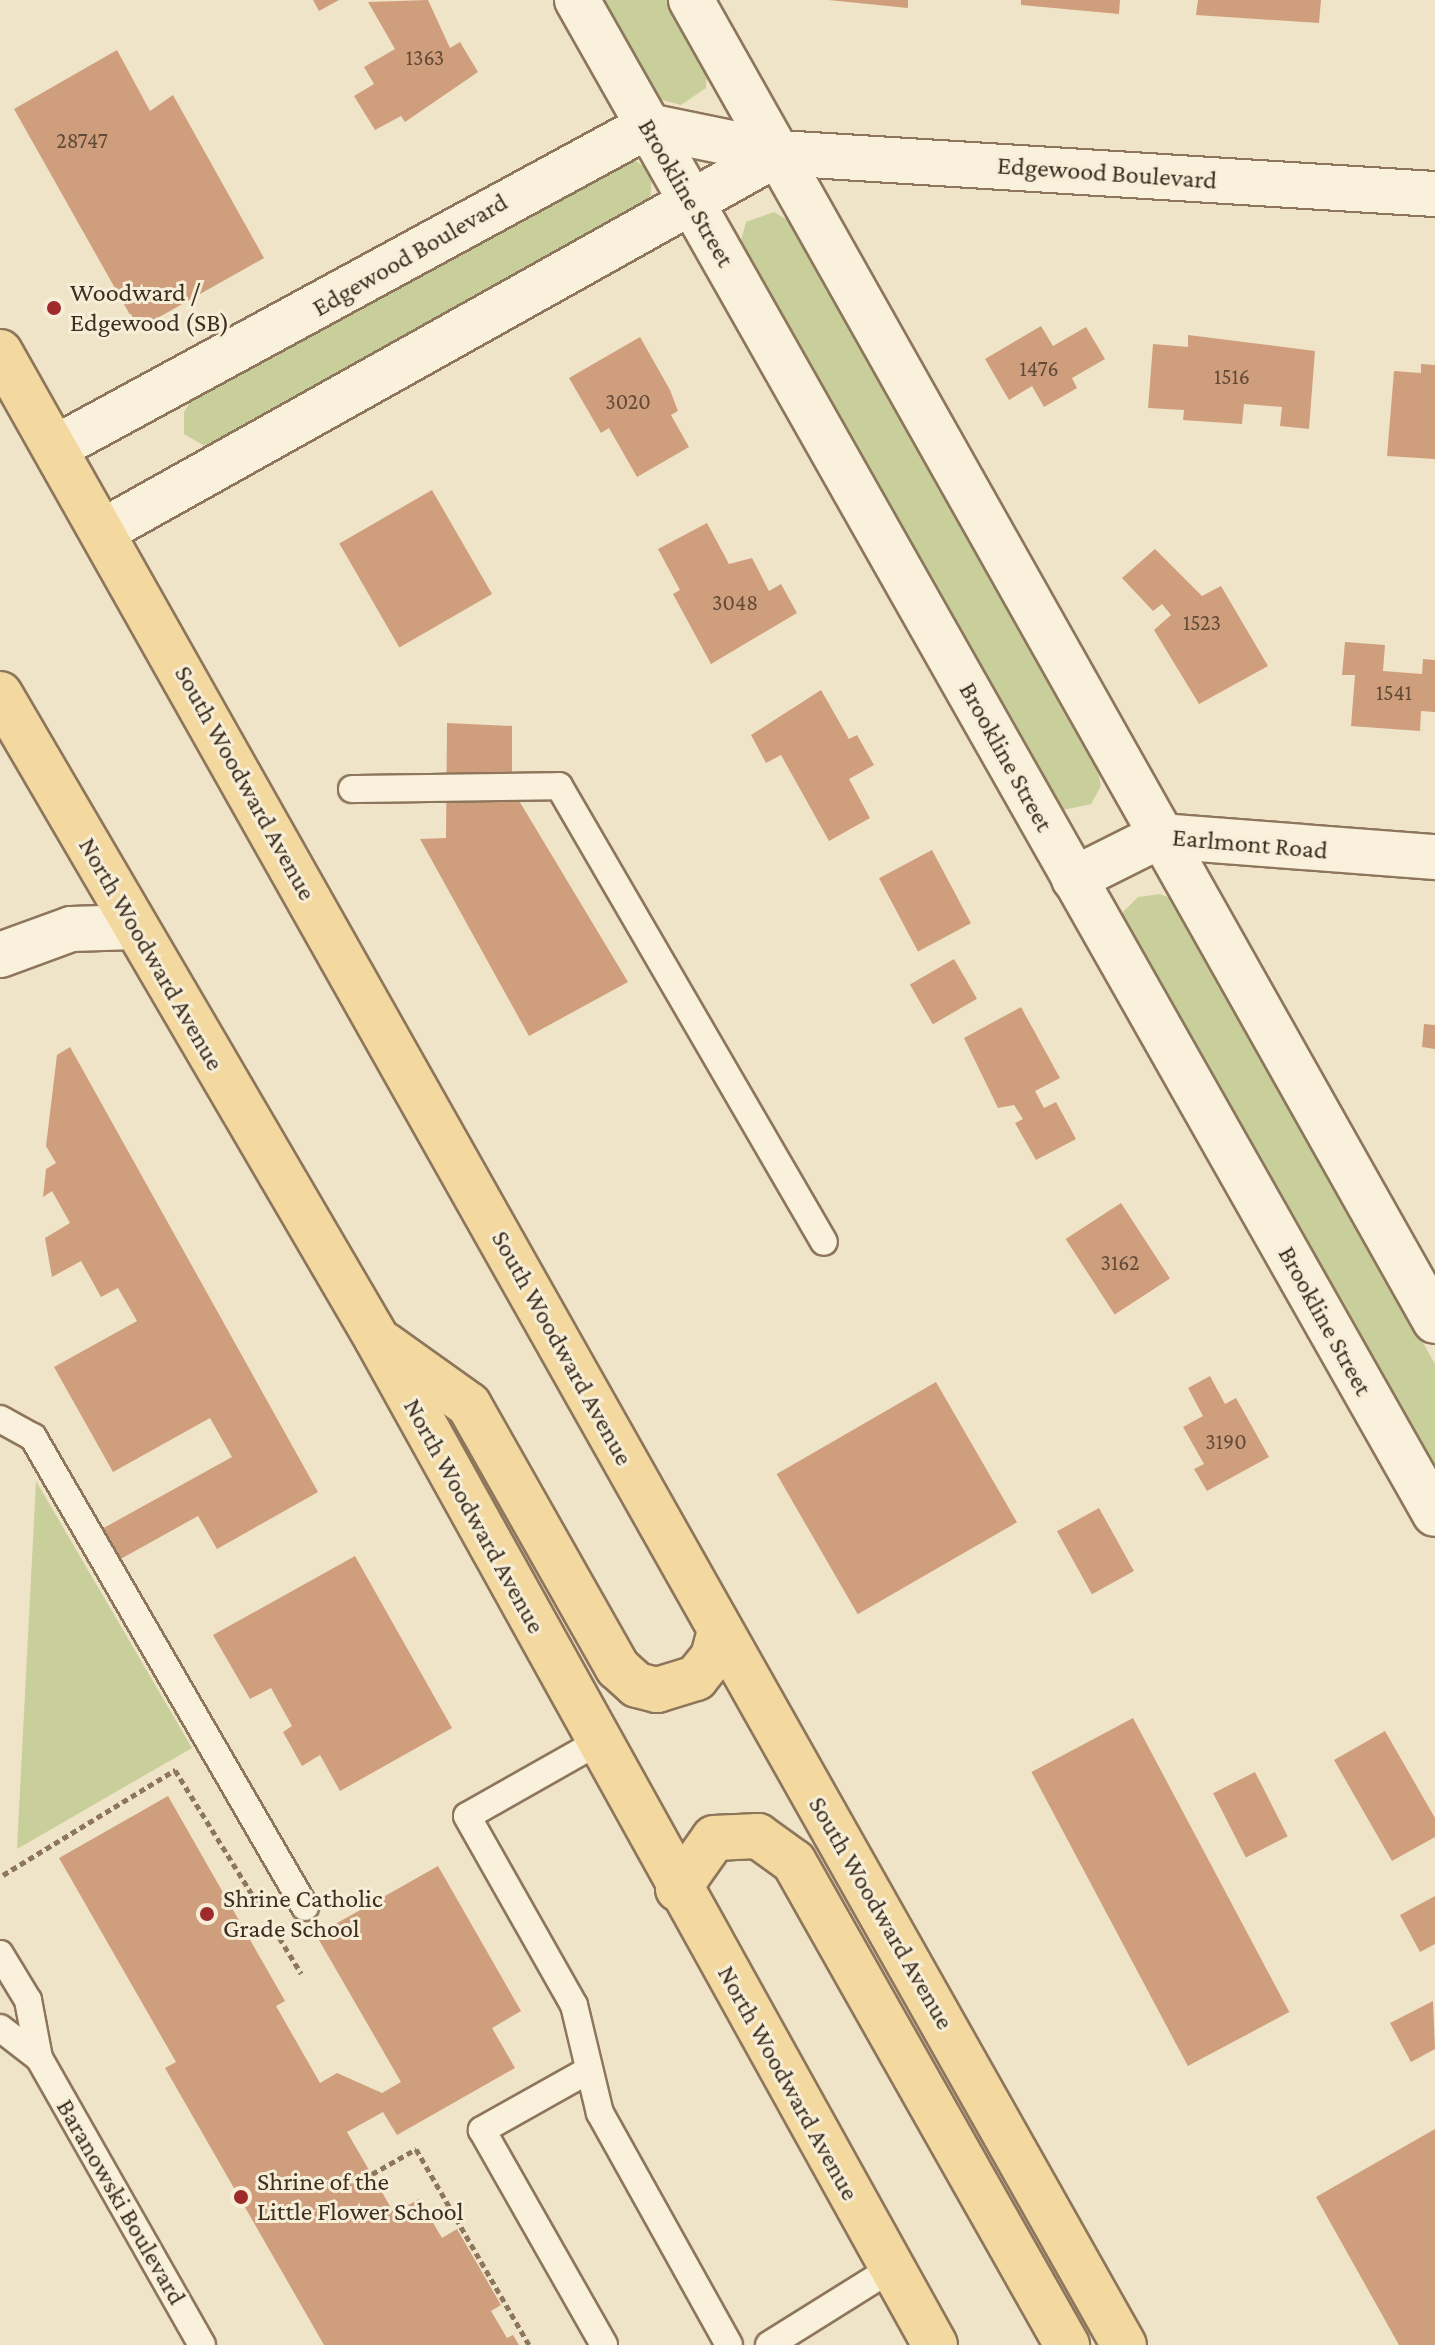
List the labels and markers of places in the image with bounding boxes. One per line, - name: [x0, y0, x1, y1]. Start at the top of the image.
- place label: Woodward / Edgewood (SB): [70, 277, 229, 338]
- marker: Woodward / Edgewood (SB): [45, 299, 63, 317]
- place label: Shrine Catholic Grade School: [223, 1883, 383, 1944]
- marker: Shrine Catholic Grade School: [198, 1905, 216, 1923]
- place label: Shrine of the Little Flower School: [257, 2166, 464, 2228]
- marker: Shrine of the Little Flower School: [232, 2188, 250, 2206]

